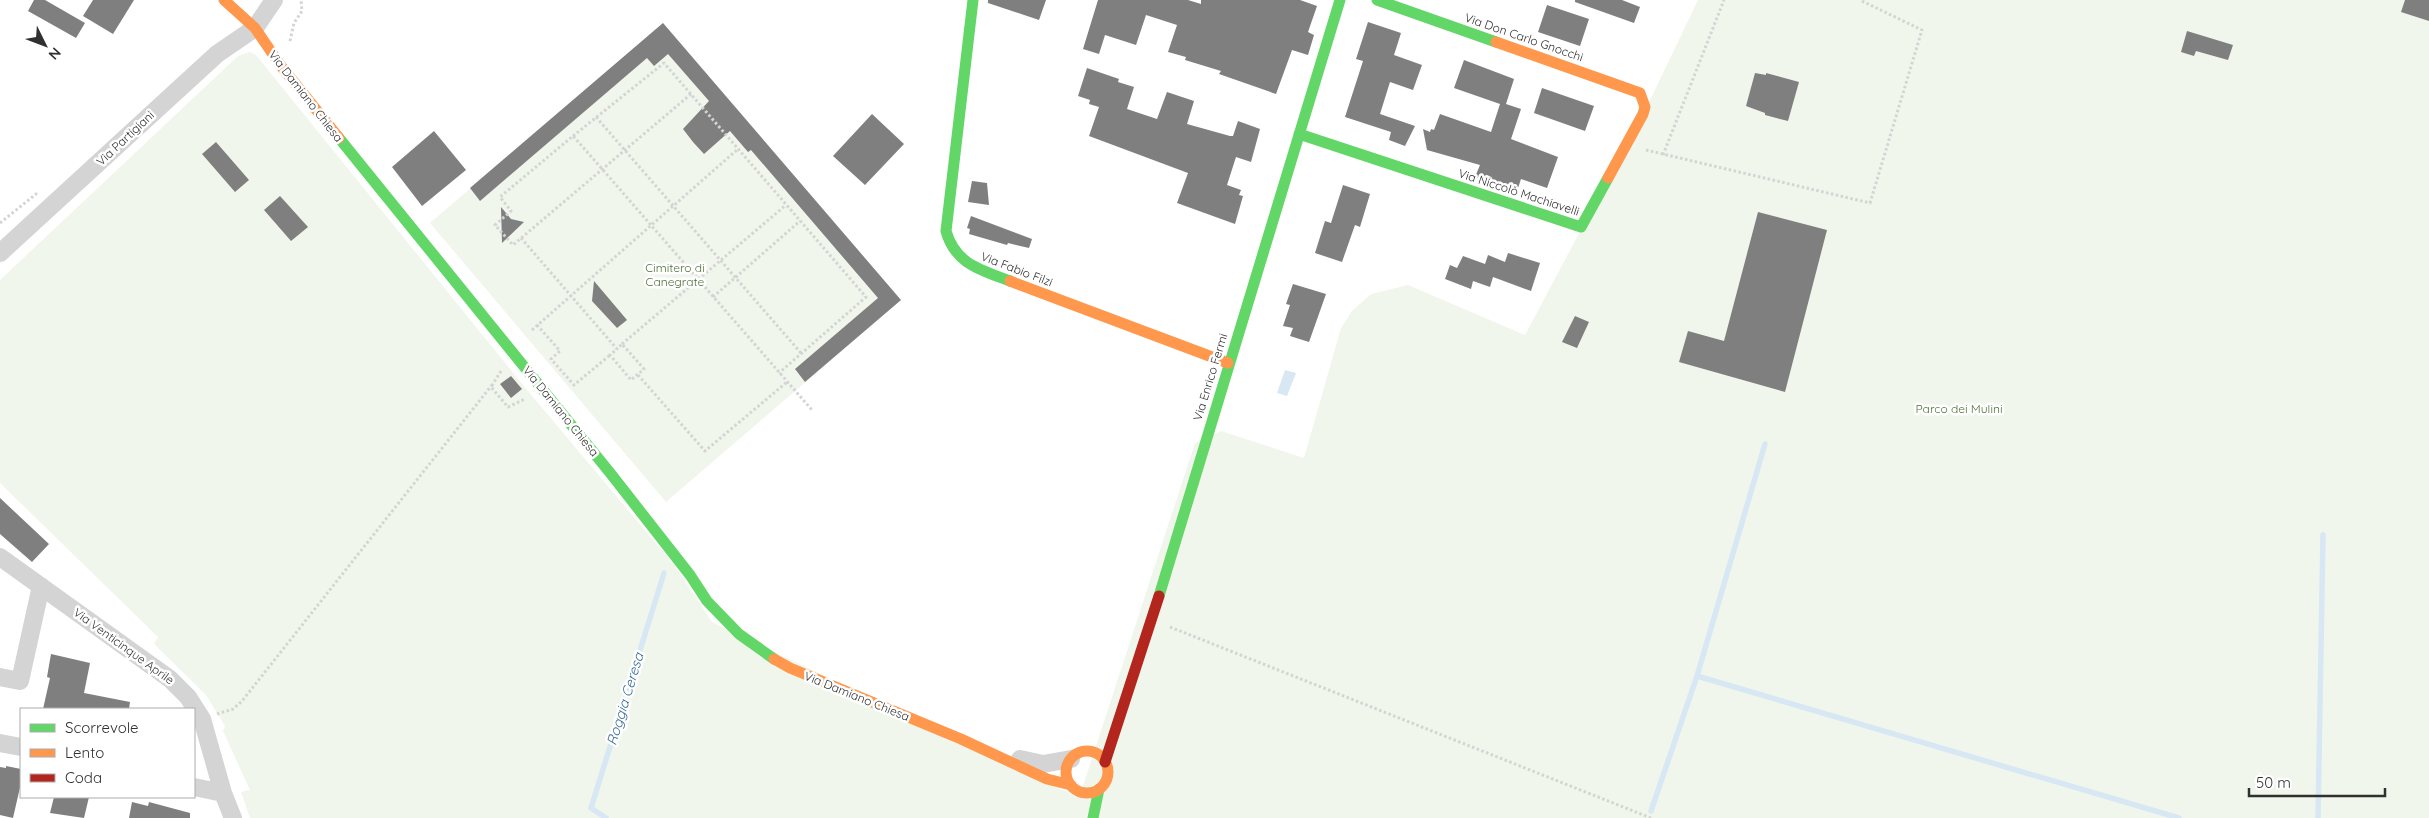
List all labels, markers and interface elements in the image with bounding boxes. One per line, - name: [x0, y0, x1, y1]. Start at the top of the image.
- street label: Via Don Carlo Gnocchi: [1463, 10, 1585, 64]
- north arrow: [20, 20, 70, 70]
- text: N: [45, 44, 65, 64]
- street label: Via Damiano Chiesa: [266, 47, 346, 145]
- street label: Via Partigiani: [93, 107, 157, 169]
- street label: Via Niccolò Machiavelli: [1457, 165, 1581, 219]
- street label: Via Fabio Filzi: [979, 248, 1055, 290]
- park label: Cimitero di Canegrate: [645, 260, 705, 289]
- street label: Via Enrico Fermi: [1190, 332, 1230, 422]
- street label: Via Damiano Chiesa: [520, 363, 602, 459]
- park label: Parco dei Mulini: [1916, 401, 2002, 416]
- street label: Via Venticinque Aprile: [71, 604, 177, 688]
- water label: Roggia Ceresa: [602, 649, 648, 747]
- street label: Via Damiano Chiesa: [802, 668, 912, 724]
- legend: [20, 708, 195, 798]
- text: Scorrevole: [65, 718, 139, 737]
- text: Lento: [65, 743, 104, 762]
- scale bar: [2249, 766, 2385, 798]
- text: Coda: [65, 768, 102, 787]
- text: 50 m: [2256, 773, 2291, 792]

